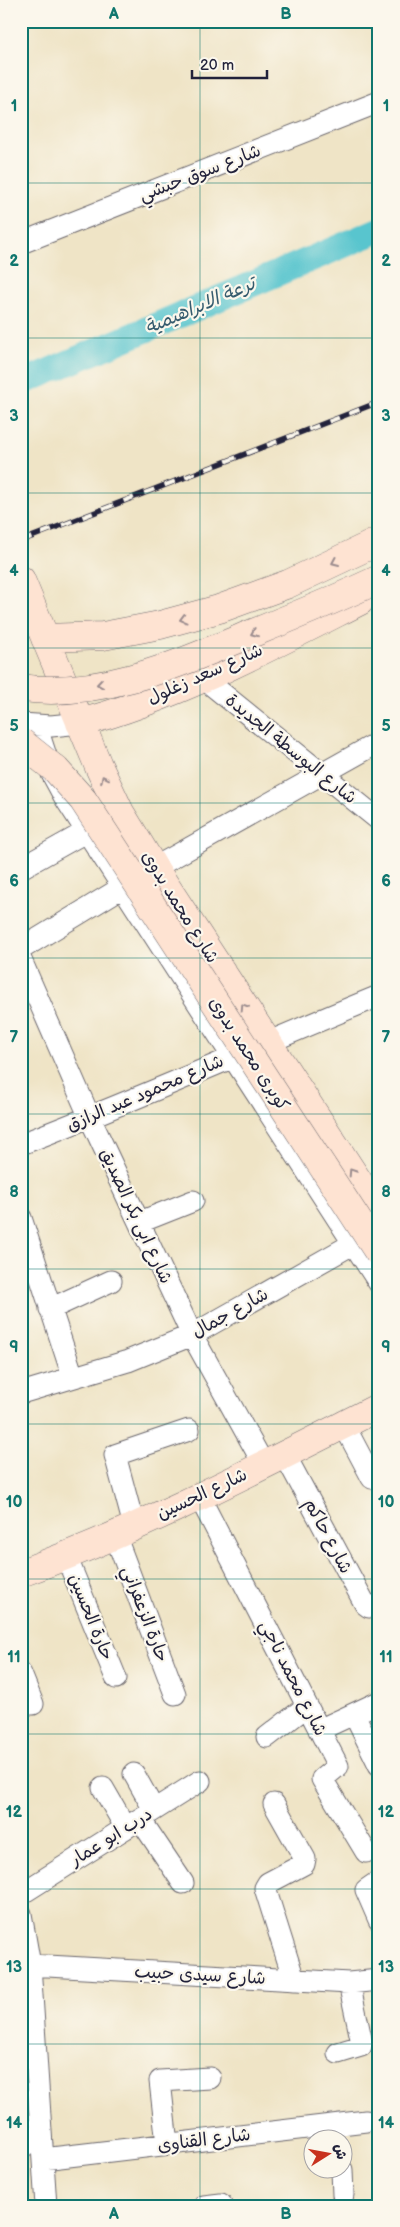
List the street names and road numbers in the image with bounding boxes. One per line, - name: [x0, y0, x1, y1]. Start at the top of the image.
- street label: شارع سوق حبشي: [136, 140, 266, 211]
- street label: شارع سعد زغلول: [144, 639, 266, 710]
- street label: شارع البوسطة الجديدة: [221, 690, 361, 809]
- street label: شارع محمد بدوى: [136, 847, 223, 968]
- street label: كوبرى محمد بدوى: [203, 993, 294, 1116]
- street label: شارع محمود عبد الرازق: [63, 1050, 227, 1137]
- street label: شارع ابى بكر الصديق: [94, 1145, 177, 1288]
- street label: شارع جمال: [188, 1283, 272, 1343]
- street label: شارع الحسين: [153, 1464, 251, 1525]
- street label: شارع حاكم: [297, 1495, 356, 1578]
- street label: حارة الزعفراني: [112, 1563, 173, 1667]
- street label: حارة الحسين: [64, 1571, 118, 1663]
- street label: شارع محمد ناجي: [250, 1617, 331, 1742]
- street label: درب ابو عمار: [65, 1803, 156, 1871]
- street label: شارع سيدى حبيب: [134, 1961, 266, 1990]
- street label: شارع القناوى: [156, 2124, 252, 2157]

